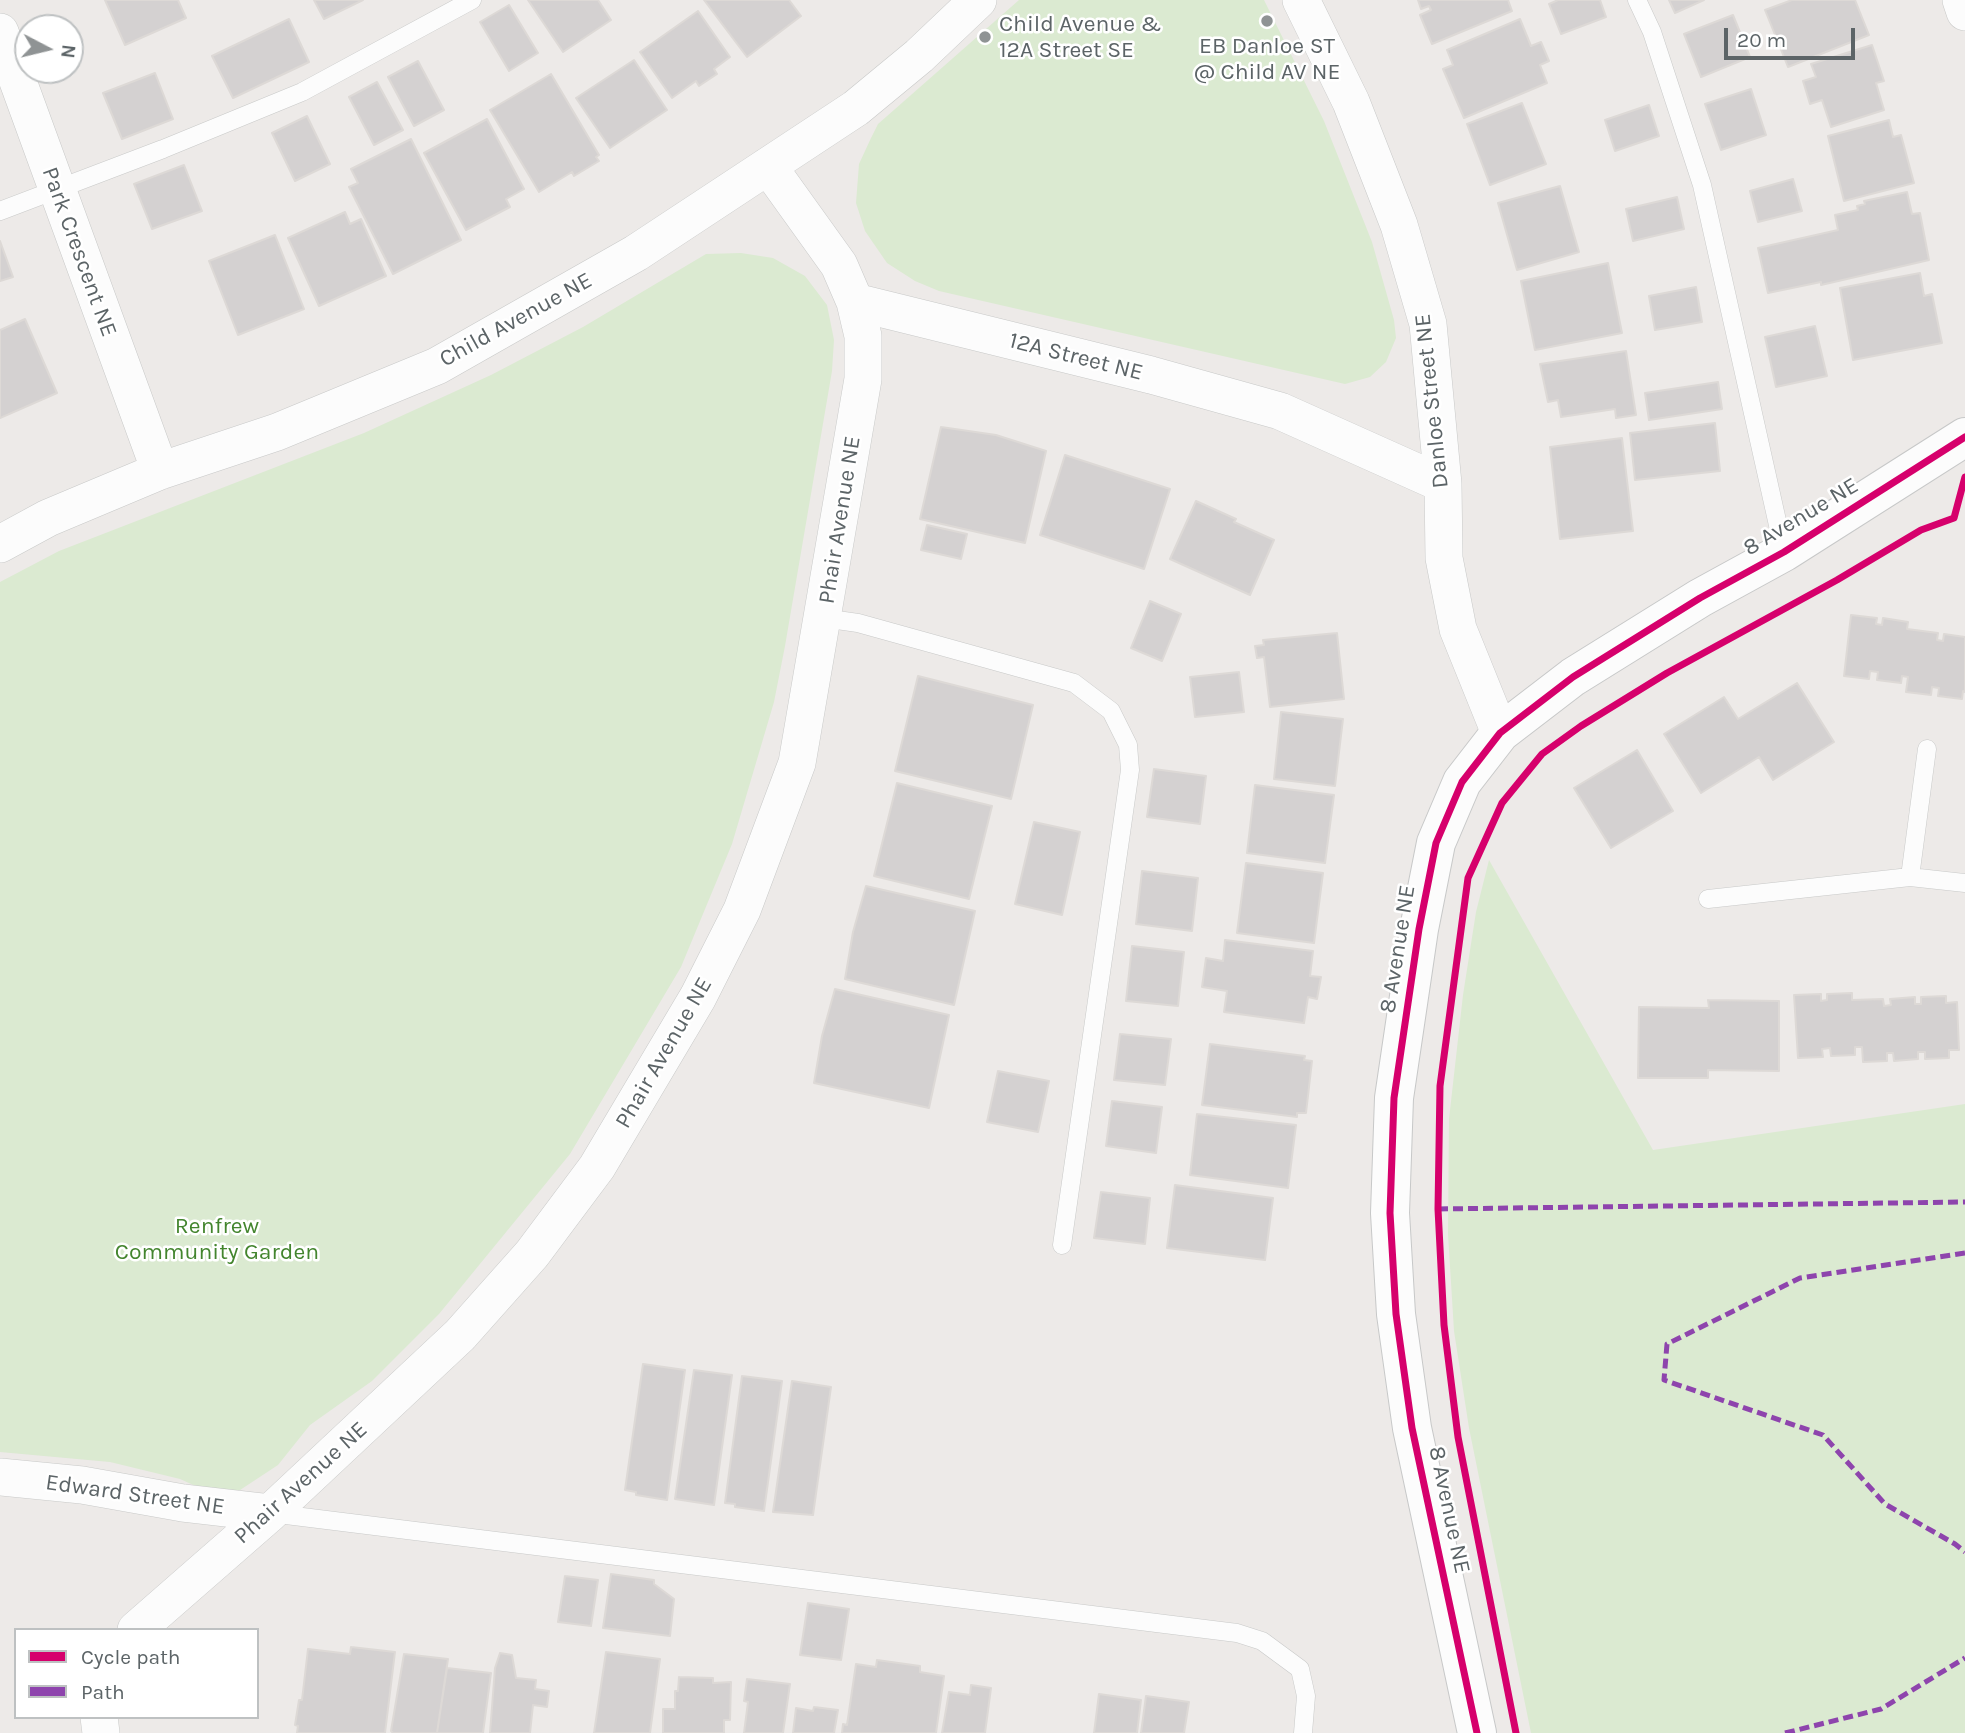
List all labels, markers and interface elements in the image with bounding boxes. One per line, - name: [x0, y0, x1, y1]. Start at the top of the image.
- place label: Child Avenue & 12A Street SE: [999, 10, 1162, 64]
- marker: EB Danloe ST @ Child AV NE: [1259, 13, 1275, 29]
- north arrow: [14, 14, 84, 84]
- scale bar: [1727, 14, 1858, 58]
- text: 20 m: [1737, 28, 1786, 52]
- marker: Child Avenue & 12A Street SE: [977, 29, 993, 45]
- place label: EB Danloe ST @ Child AV NE: [1193, 32, 1341, 86]
- text: N: [56, 43, 80, 59]
- street label: Park Crescent NE: [35, 163, 123, 341]
- street label: Child Avenue NE: [435, 267, 597, 373]
- street label: Danloe Street NE: [1409, 312, 1455, 490]
- street label: 12A Street NE: [1006, 327, 1146, 387]
- street label: Phair Avenue NE: [813, 434, 867, 606]
- street label: 8 Avenue NE: [1738, 472, 1864, 562]
- street label: 8 Avenue NE: [1374, 883, 1422, 1015]
- street label: Phair Avenue NE: [610, 973, 718, 1133]
- park label: Renfrew Community Garden: [115, 1212, 319, 1266]
- street label: Phair Avenue NE: [229, 1416, 373, 1550]
- street label: 8 Avenue NE: [1422, 1444, 1476, 1576]
- street label: Edward Street NE: [44, 1469, 226, 1521]
- legend: [14, 1628, 259, 1719]
- text: Cycle path: [81, 1645, 181, 1669]
- text: Path: [81, 1680, 125, 1704]

